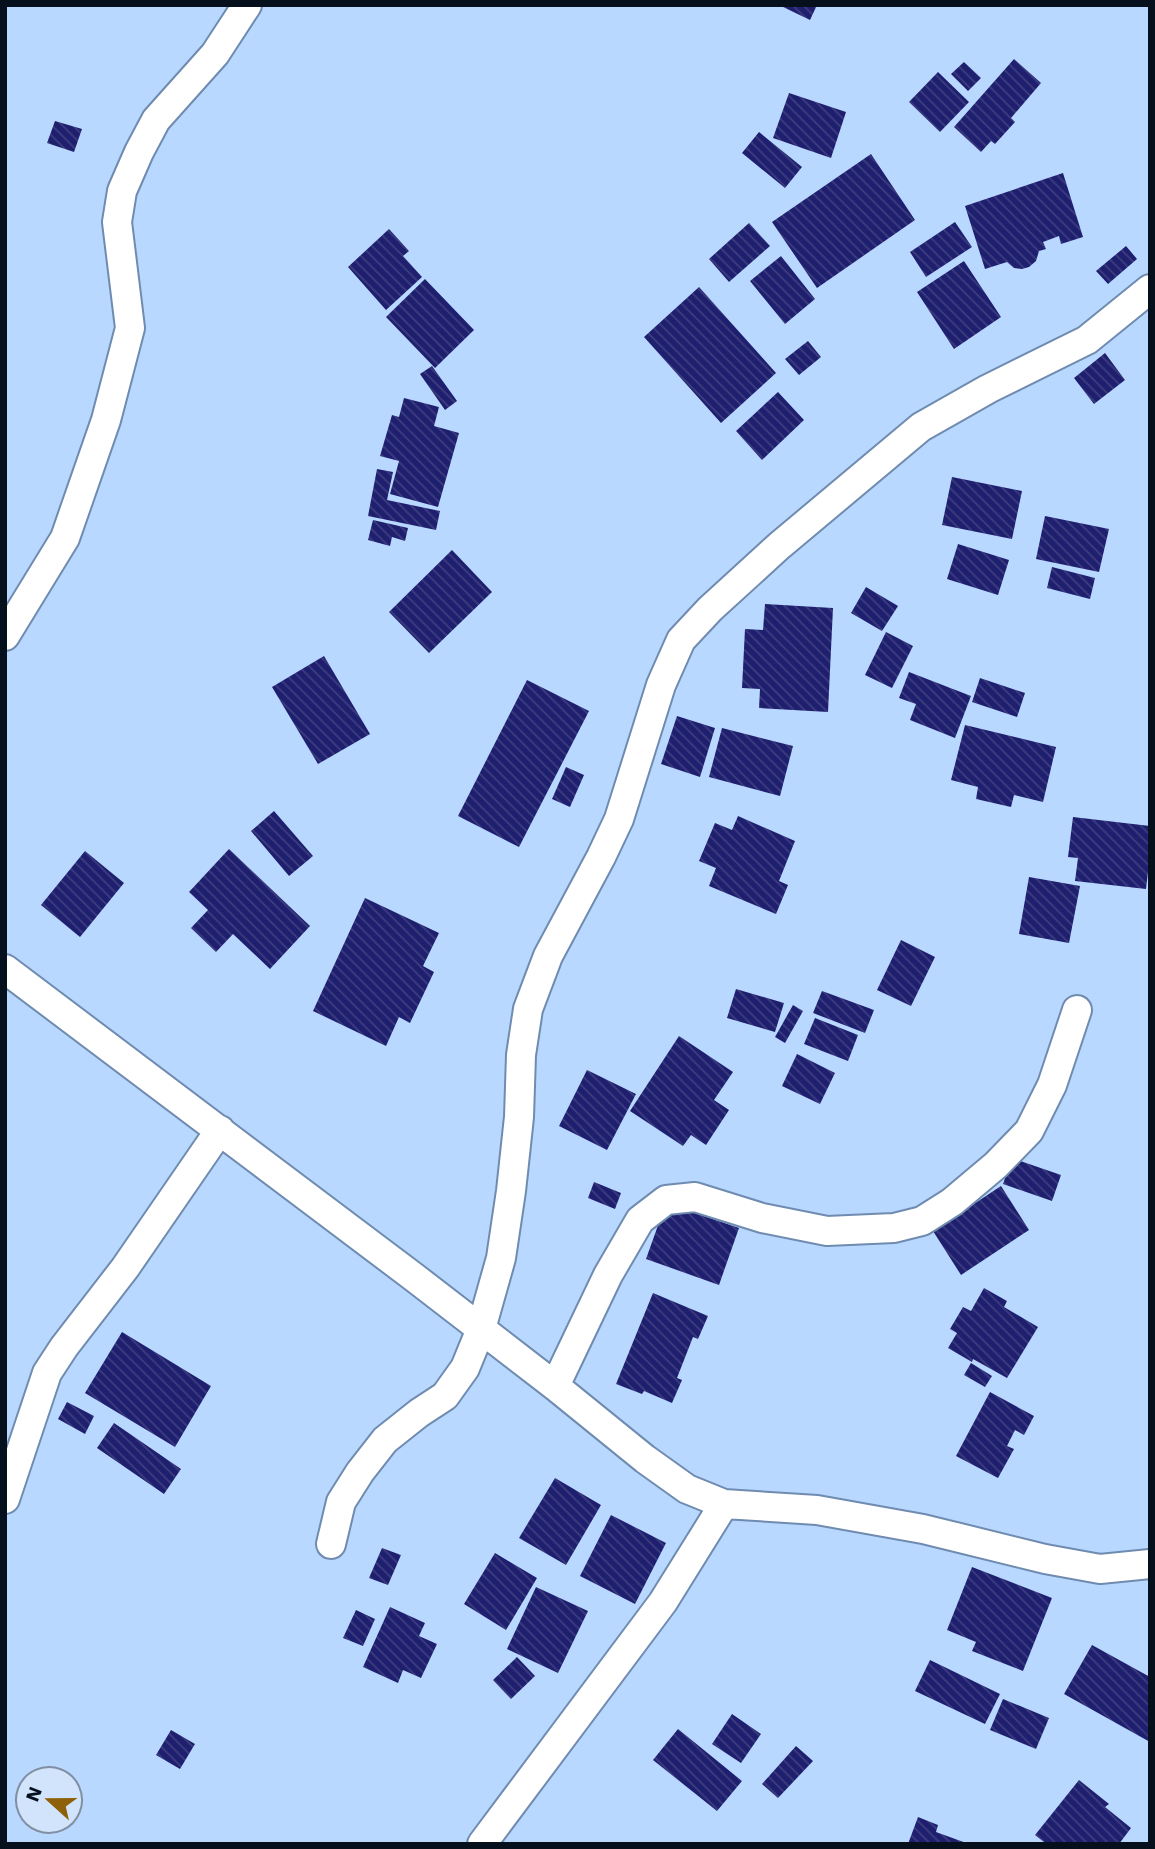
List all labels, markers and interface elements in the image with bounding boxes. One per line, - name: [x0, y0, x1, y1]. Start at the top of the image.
- north arrow: [14, 1765, 84, 1835]
- text: N: [20, 1783, 47, 1805]

